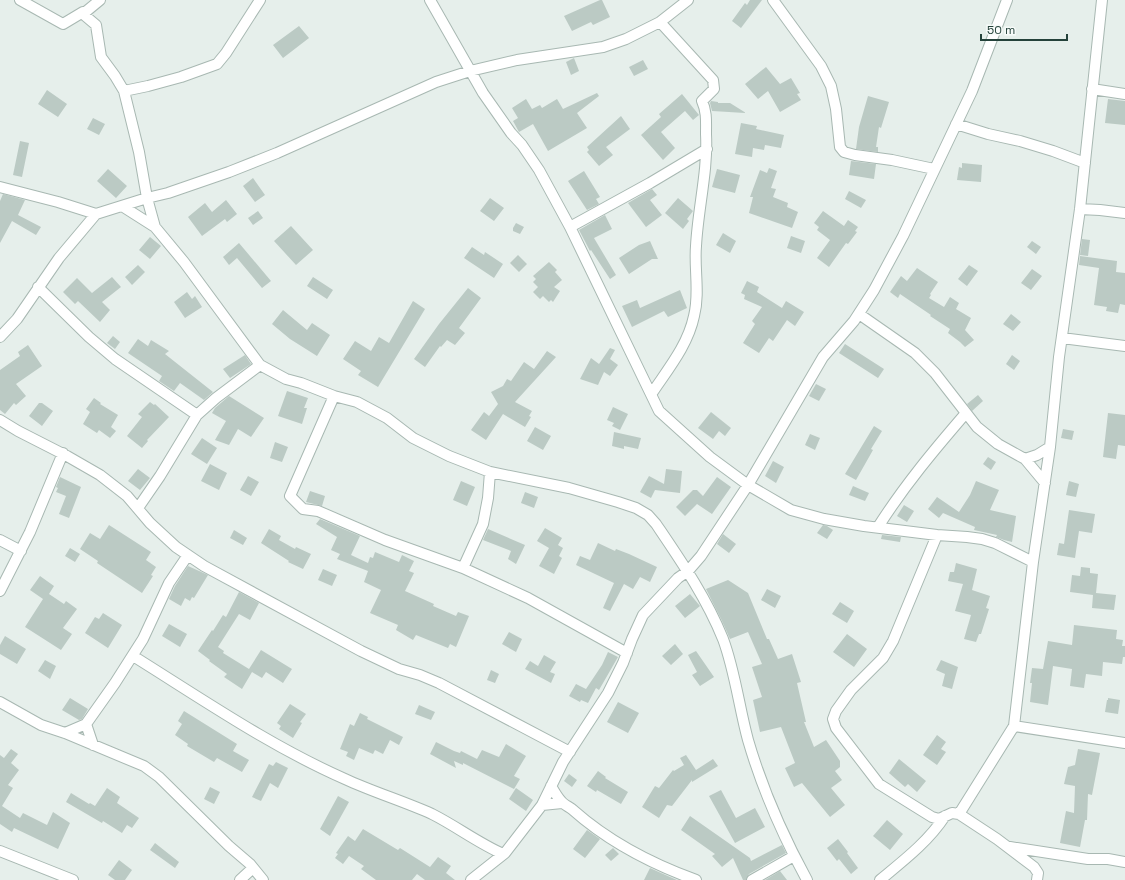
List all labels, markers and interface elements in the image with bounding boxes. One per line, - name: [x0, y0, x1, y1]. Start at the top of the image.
- scale bar: [981, 16, 1067, 42]
- text: 50 m: [987, 22, 1015, 38]

